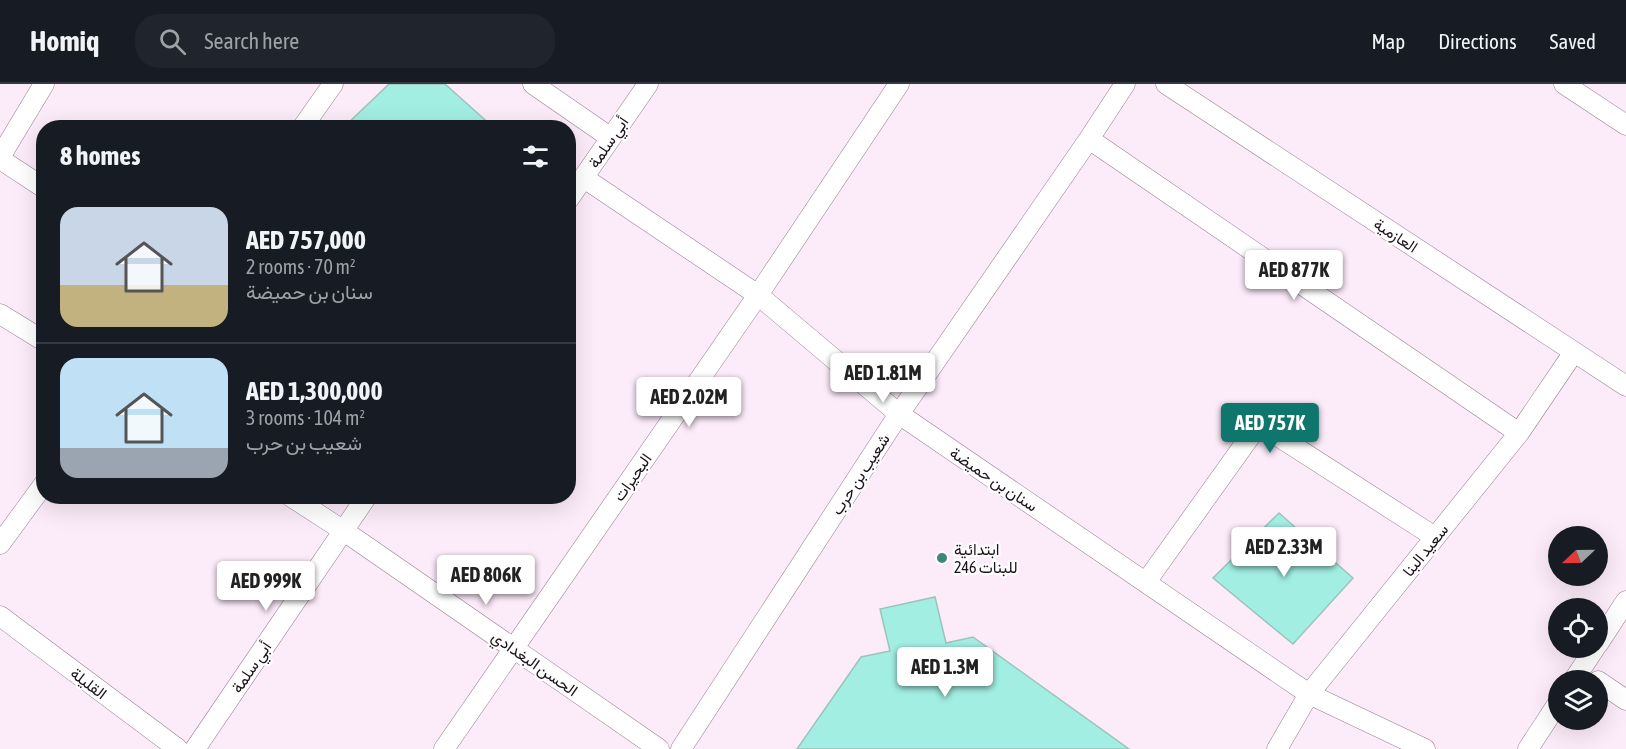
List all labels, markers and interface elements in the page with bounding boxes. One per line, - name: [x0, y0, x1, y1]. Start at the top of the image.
- search box: [135, 14, 555, 68]
- text: Homiq: [30, 25, 99, 57]
- icon: search: [156, 25, 189, 58]
- text: Search here: [204, 28, 299, 54]
- text: Map: [1371, 29, 1405, 53]
- text: Directions: [1438, 29, 1517, 53]
- text: Saved: [1550, 29, 1596, 53]
- street label: أبي سلمة: [584, 113, 636, 174]
- icon: filters: [519, 140, 552, 173]
- text: 8 homes: [60, 141, 140, 171]
- street label: العازمية: [1370, 214, 1421, 257]
- text: AED 757,000: [246, 225, 366, 255]
- icon: home: [108, 231, 180, 303]
- pin: AED 877K: [1232, 250, 1356, 301]
- text: 2 rooms · 70 m²: [246, 255, 356, 278]
- text: AED 877K: [1259, 258, 1329, 281]
- text: سنان بن حميضة: [246, 280, 373, 303]
- pin: AED 1.81M: [814, 353, 952, 404]
- text: AED 1.81M: [844, 361, 922, 384]
- text: AED 1,300,000: [246, 376, 383, 406]
- pin: AED 2.02M: [620, 377, 758, 428]
- icon: home: [108, 382, 180, 454]
- text: AED 2.02M: [650, 385, 728, 408]
- pin: AED 757K: [1208, 403, 1332, 454]
- text: 3 rooms · 104 m²: [246, 406, 365, 429]
- text: AED 757K: [1235, 411, 1305, 434]
- street label: شعيب بن حرب: [827, 430, 894, 519]
- text: شعيب بن حرب: [246, 431, 362, 454]
- street label: سنان بن حميضة: [946, 443, 1041, 516]
- street label: البحيرات: [609, 450, 656, 505]
- street label: سعيد البنا: [1399, 520, 1452, 580]
- north arrow: [1548, 526, 1608, 586]
- map controls: [1548, 526, 1608, 730]
- pin: AED 2.33M: [1215, 527, 1353, 578]
- text: AED 2.33M: [1245, 535, 1323, 558]
- place label: ابتدائية 246 للبنات: [954, 540, 1018, 577]
- marker: ابتدائية 246 للبنات: [935, 551, 949, 565]
- pin: AED 806K: [424, 555, 548, 606]
- pin: AED 999K: [204, 561, 328, 612]
- text: AED 806K: [451, 563, 521, 586]
- text: AED 999K: [231, 569, 301, 592]
- button: locate: [1548, 598, 1608, 658]
- street label: الحسن البغدادي: [486, 627, 581, 703]
- street label: أبي سلمة: [227, 638, 279, 699]
- pin: AED 1.3M: [883, 647, 1007, 698]
- text: AED 1.3M: [911, 655, 979, 678]
- street label: القليلة: [67, 664, 111, 703]
- button: layers: [1548, 670, 1608, 730]

